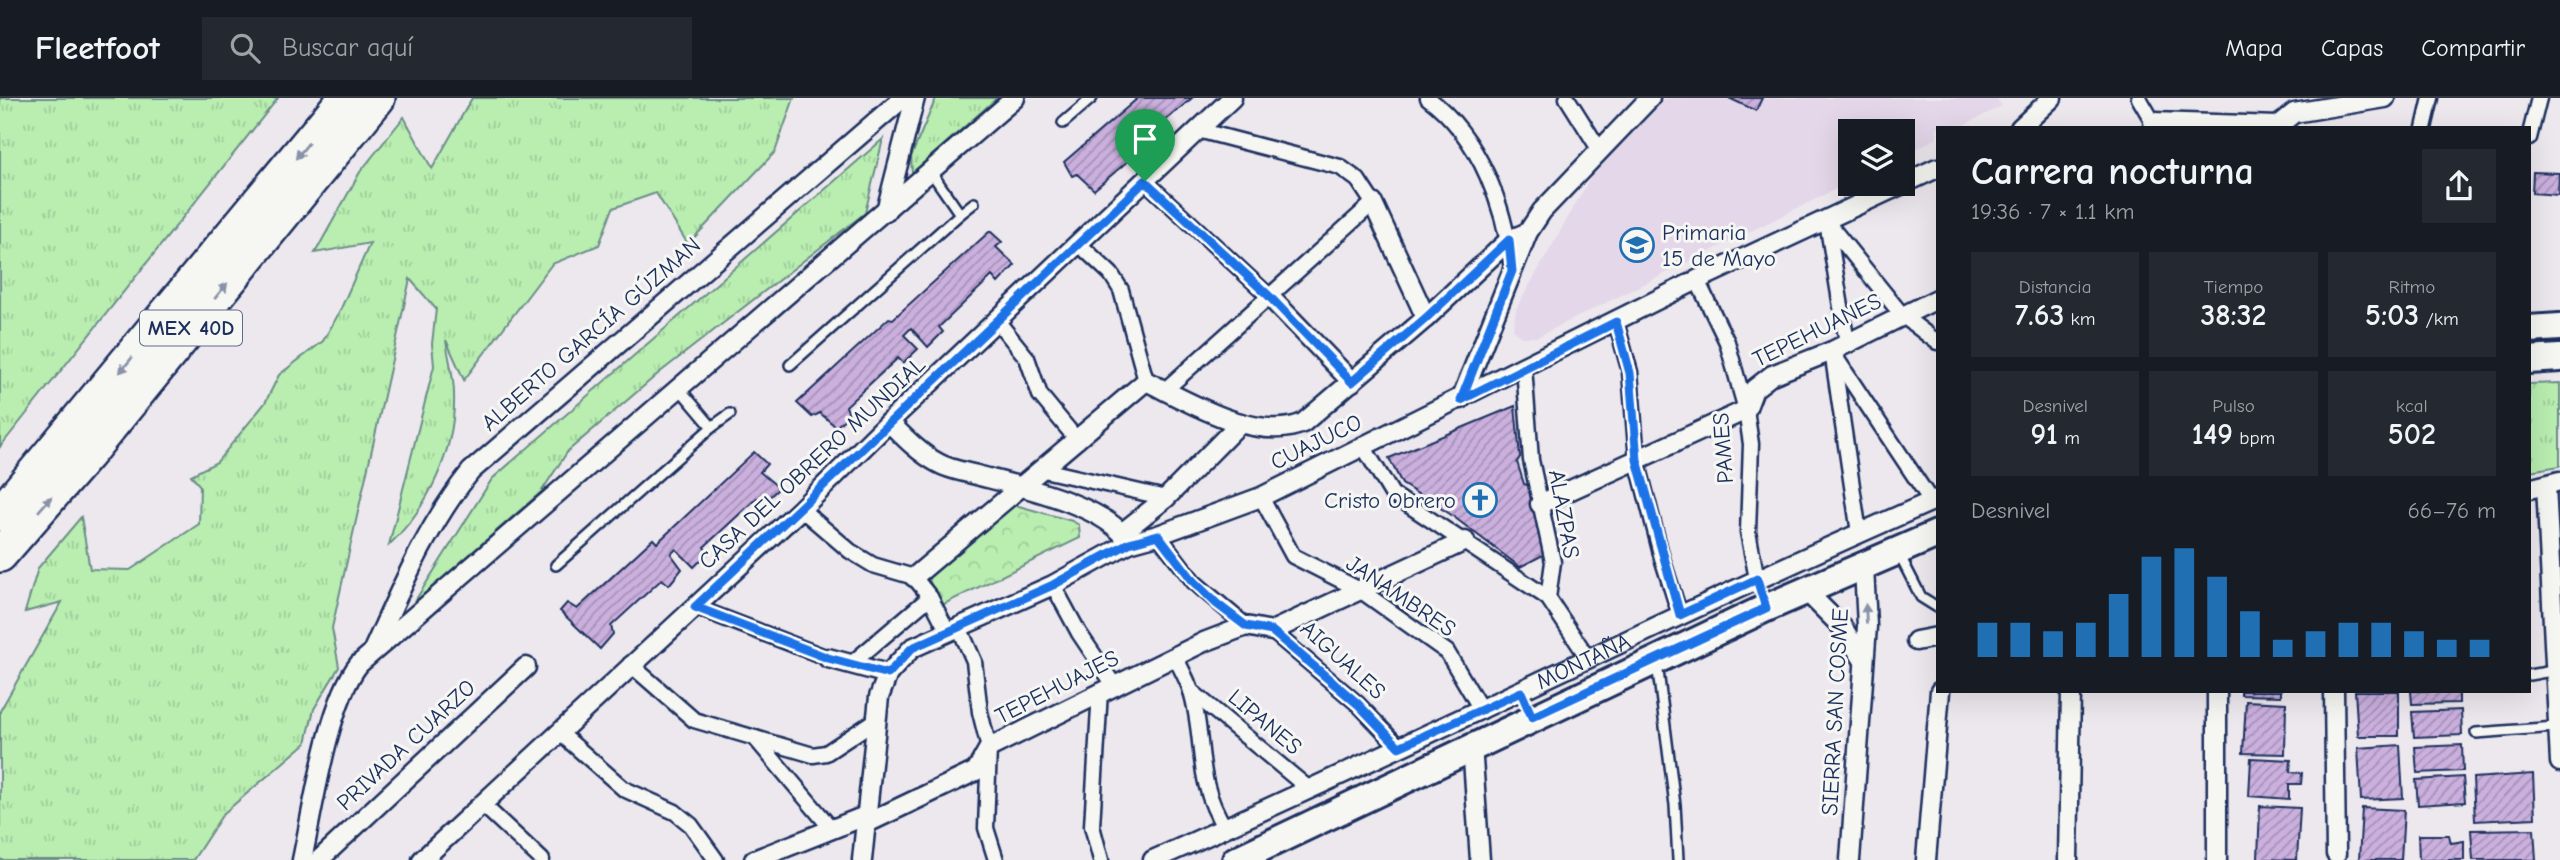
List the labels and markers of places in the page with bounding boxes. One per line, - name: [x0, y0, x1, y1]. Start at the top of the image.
- pin: [1115, 109, 1175, 181]
- place label: Primaria 15 de Mayo: [1662, 219, 1776, 272]
- school or university icon: Primaria 15 de Mayo: [1618, 226, 1656, 264]
- church icon: Cristo Obrero: [1461, 481, 1499, 519]
- place label: Cristo Obrero: [1324, 487, 1456, 514]

